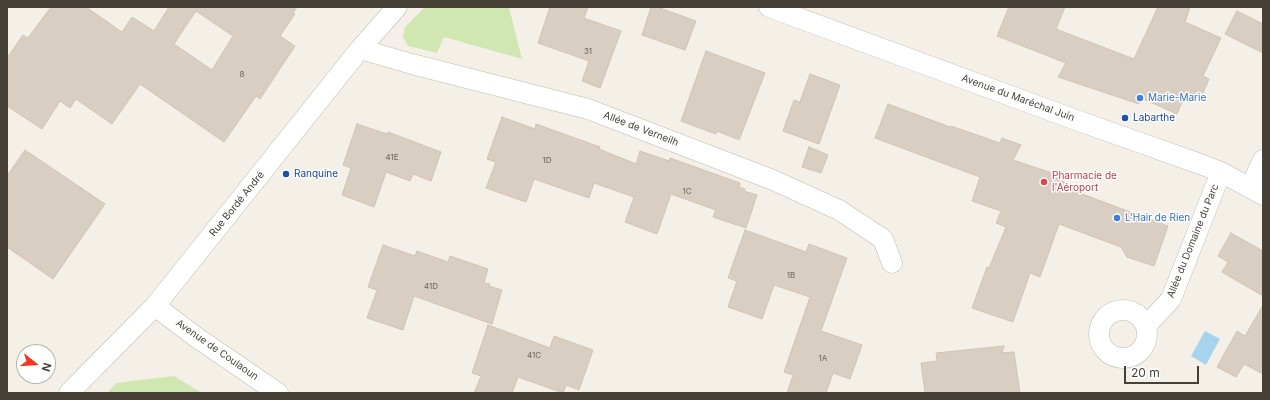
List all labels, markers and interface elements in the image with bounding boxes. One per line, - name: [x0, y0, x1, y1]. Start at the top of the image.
- house number: 31: [584, 47, 592, 57]
- house number: 8: [240, 70, 244, 80]
- street label: Avenue du Maréchal Juin: [960, 72, 1076, 124]
- place label: Marie-Marie: [1148, 92, 1206, 104]
- marker: Marie-Marie: [1135, 93, 1145, 103]
- street label: Allée de Verneilh: [602, 109, 680, 149]
- place label: Labarthe: [1133, 112, 1175, 124]
- marker: Labarthe: [1120, 113, 1130, 123]
- house number: 41E: [385, 153, 399, 163]
- house number: 1D: [542, 156, 552, 166]
- place label: Ranquine: [294, 168, 338, 180]
- street label: Rue Bordé André: [207, 169, 267, 239]
- marker: Ranquine: [281, 169, 291, 179]
- place label: Pharmacie de l'Aéroport: [1052, 170, 1117, 194]
- marker: Pharmacie de l'Aéroport: [1039, 177, 1049, 187]
- street label: Allée du Domaine du Parc: [1165, 182, 1221, 300]
- house number: 1C: [682, 187, 692, 197]
- place label: L'Hair de Rien: [1125, 212, 1190, 224]
- marker: L'Hair de Rien: [1112, 213, 1122, 223]
- house number: 1B: [787, 271, 795, 281]
- house number: 41D: [424, 282, 438, 292]
- street label: Avenue de Coulaoun: [174, 317, 260, 383]
- north arrow: [16, 344, 56, 384]
- house number: 41C: [527, 351, 541, 361]
- house number: 1A: [819, 354, 827, 364]
- scale bar: [1126, 358, 1201, 384]
- text: N: [39, 361, 54, 373]
- text: 20 m: [1131, 365, 1160, 380]

